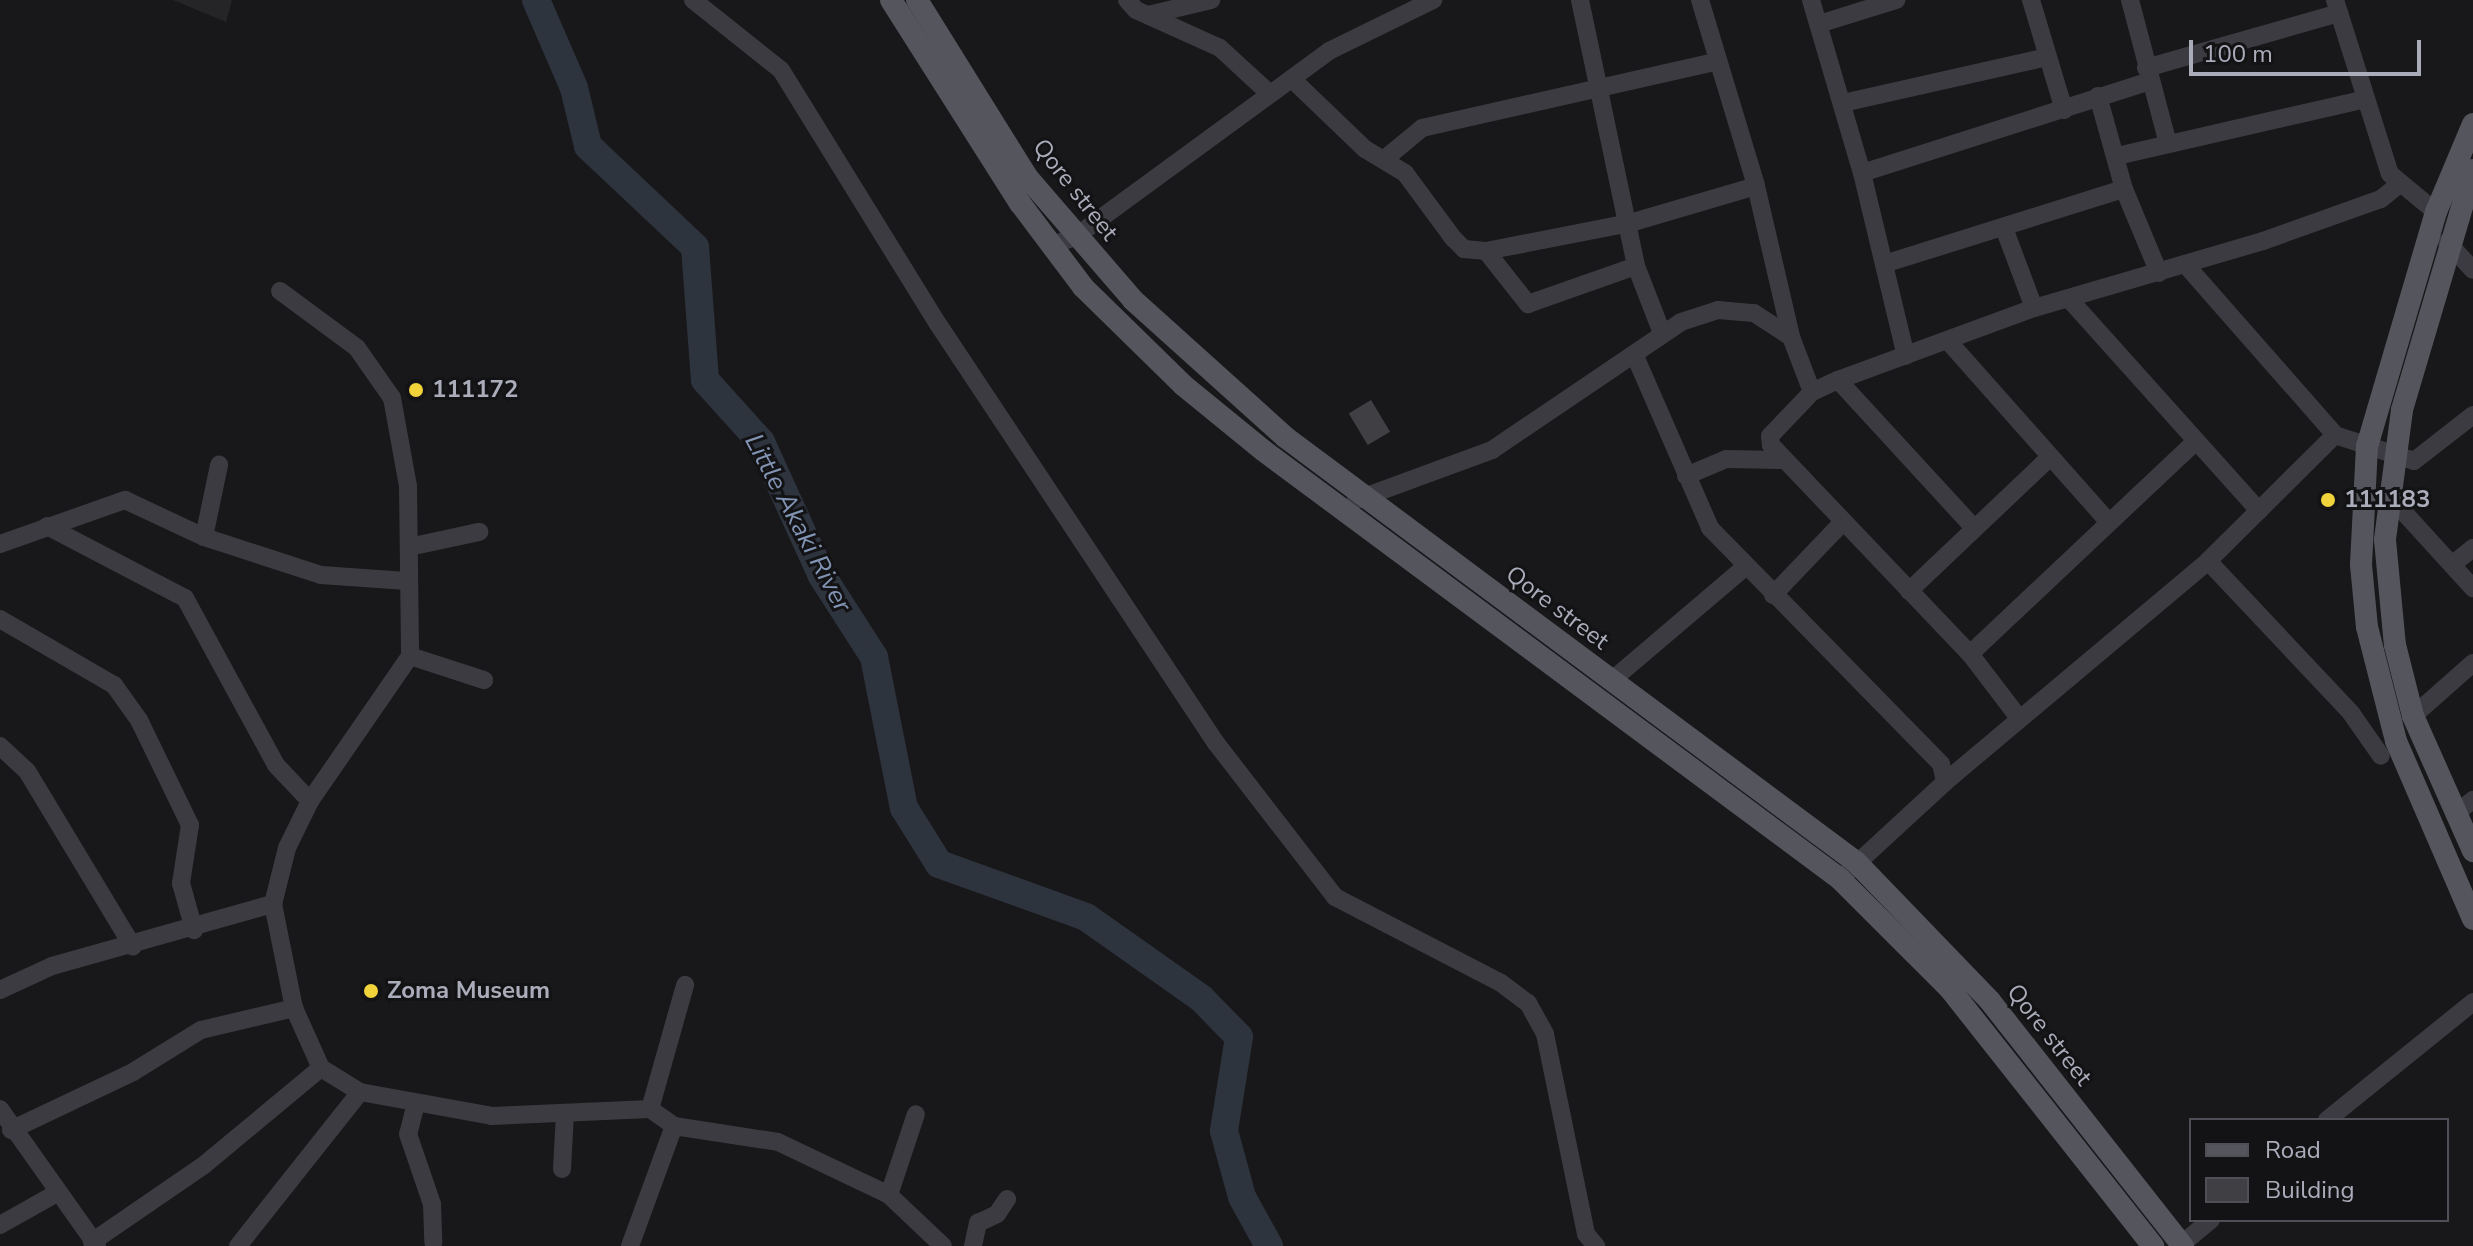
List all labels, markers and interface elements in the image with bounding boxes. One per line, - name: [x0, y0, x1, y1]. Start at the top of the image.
- scale bar: [2193, 24, 2425, 74]
- text: 100 m: [2203, 38, 2273, 70]
- street label: Qore street: [1026, 133, 1124, 247]
- place label: 111172: [432, 376, 518, 404]
- marker: 111172: [407, 381, 425, 399]
- water label: Little Akaki River: [738, 429, 858, 617]
- place label: 111183: [2344, 486, 2430, 514]
- marker: 111183: [2319, 491, 2337, 509]
- street label: Qore street: [1500, 560, 1614, 656]
- place label: Zoma Museum: [387, 977, 550, 1005]
- street label: Qore street: [2000, 978, 2098, 1092]
- marker: Zoma Museum: [362, 982, 380, 1000]
- legend: [2189, 1118, 2449, 1222]
- text: Road: [2265, 1134, 2321, 1166]
- text: Building: [2265, 1174, 2355, 1206]

